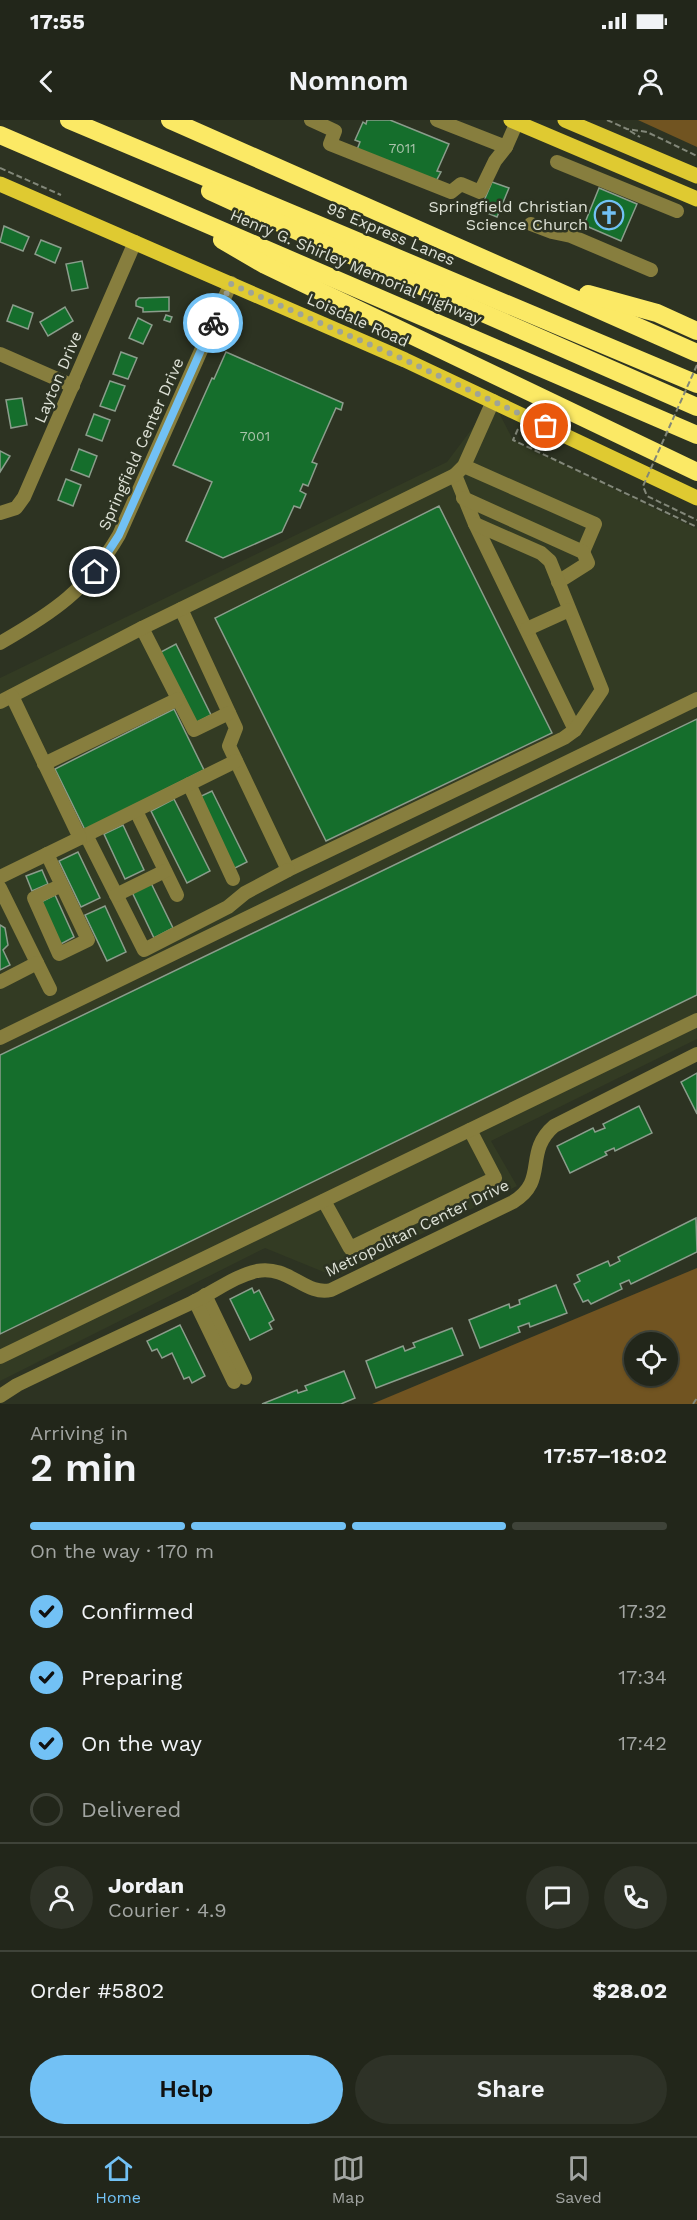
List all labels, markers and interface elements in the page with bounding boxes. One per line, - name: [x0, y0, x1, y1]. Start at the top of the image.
- text: 17:55: [30, 9, 85, 34]
- icon: back: [30, 65, 63, 98]
- text: Nomnom: [289, 65, 408, 97]
- icon: person: [634, 65, 667, 98]
- house number: 7011: [388, 140, 416, 156]
- place label: Springfield Christian Science Church: [428, 197, 588, 234]
- street label: 95 Express Lanes: [324, 198, 458, 270]
- church icon: Springfield Christian Science Church: [593, 199, 625, 231]
- street label: Henry G. Shirley Memorial Highway: [227, 205, 485, 329]
- street label: Loisdale Road: [304, 289, 412, 351]
- courier: [183, 293, 243, 353]
- icon: bike: [197, 307, 230, 340]
- street label: Layton Drive: [30, 328, 86, 426]
- street label: Springfield Center Drive: [94, 355, 188, 533]
- pin: [520, 400, 571, 451]
- icon: bag: [529, 409, 562, 442]
- house number: 7001: [240, 428, 270, 444]
- pin: [69, 546, 120, 597]
- icon: home: [78, 555, 111, 588]
- street label: Metropolitan Center Drive: [322, 1175, 512, 1281]
- map controls: [624, 1332, 678, 1386]
- button: locate: [624, 1332, 678, 1386]
- text: Arriving in: [30, 1421, 128, 1445]
- text: 17:57–18:02: [544, 1443, 667, 1468]
- text: 2 min: [30, 1445, 137, 1490]
- text: On the way · 170 m: [30, 1539, 214, 1563]
- icon: check: [30, 1595, 63, 1628]
- text: Confirmed: [81, 1599, 194, 1624]
- text: 17:32: [619, 1599, 667, 1623]
- icon: check: [30, 1661, 63, 1694]
- text: Preparing: [81, 1665, 182, 1690]
- text: 17:34: [618, 1665, 667, 1689]
- icon: check: [30, 1727, 63, 1760]
- text: On the way: [81, 1731, 202, 1756]
- text: 17:42: [618, 1731, 667, 1755]
- text: Delivered: [81, 1797, 181, 1822]
- button: person: [30, 1866, 93, 1929]
- button: chat: [526, 1866, 589, 1929]
- button: phone: [604, 1866, 667, 1929]
- text: Jordan: [108, 1873, 184, 1898]
- text: Courier · 4.9: [108, 1898, 227, 1922]
- text: Order #5802: [30, 1978, 164, 2003]
- text: $28.02: [593, 1978, 667, 2003]
- button: Help: [30, 2055, 343, 2124]
- button: Share: [355, 2055, 667, 2124]
- tab: Home: [95, 2152, 141, 2207]
- tab: Map: [332, 2152, 365, 2207]
- tab: Saved: [555, 2152, 602, 2207]

